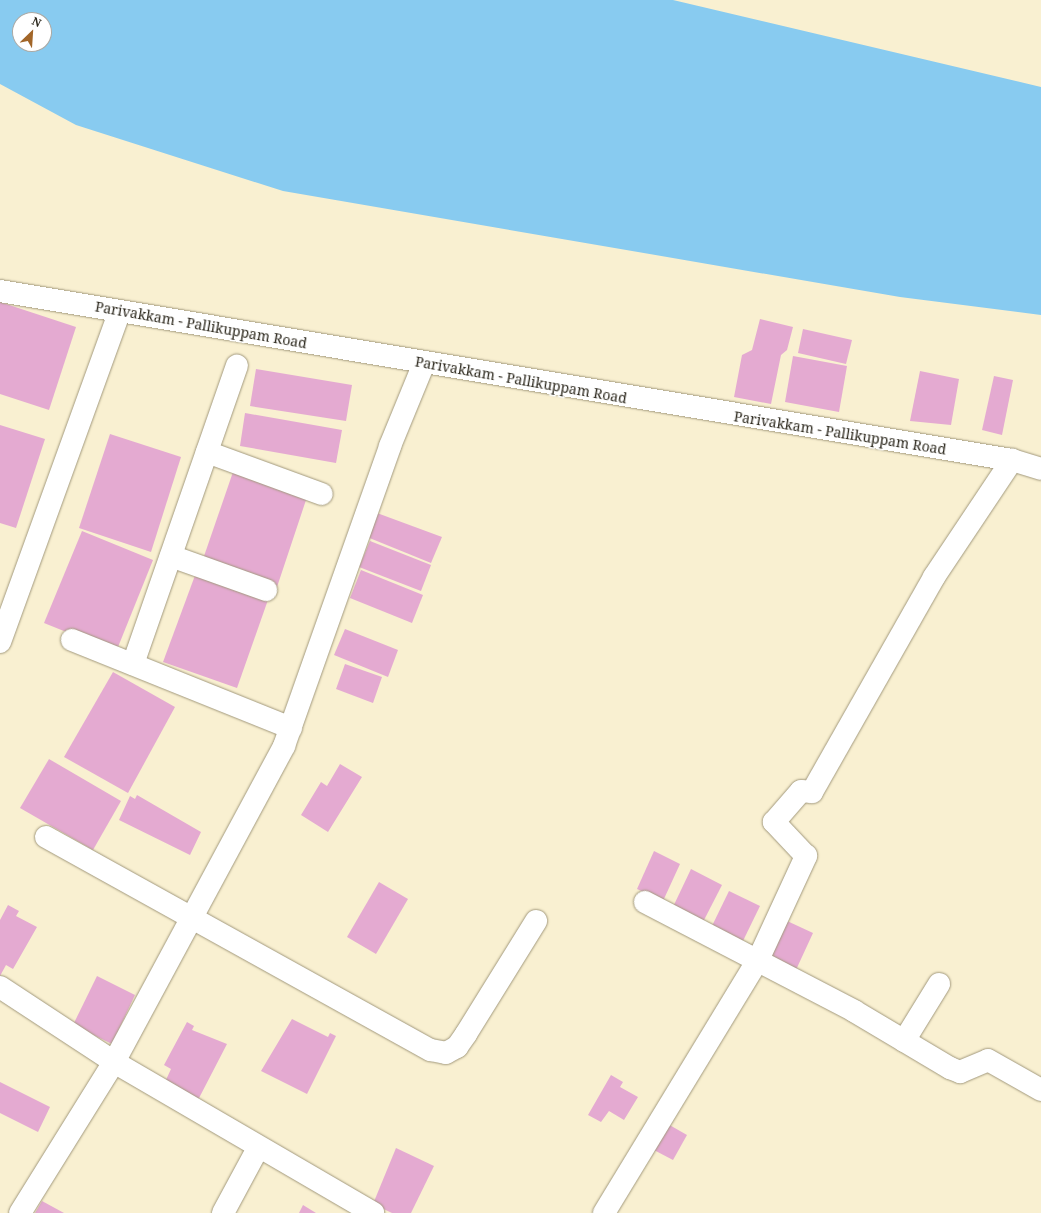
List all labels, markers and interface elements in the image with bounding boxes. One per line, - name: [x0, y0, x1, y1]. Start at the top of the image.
- north arrow: [12, 12, 52, 52]
- text: N: [30, 13, 44, 30]
- street label: Parivakkam - Pallikuppam Road: [94, 298, 308, 352]
- street label: Parivakkam - Pallikuppam Road: [414, 353, 628, 407]
- street label: Parivakkam - Pallikuppam Road: [733, 408, 947, 458]

